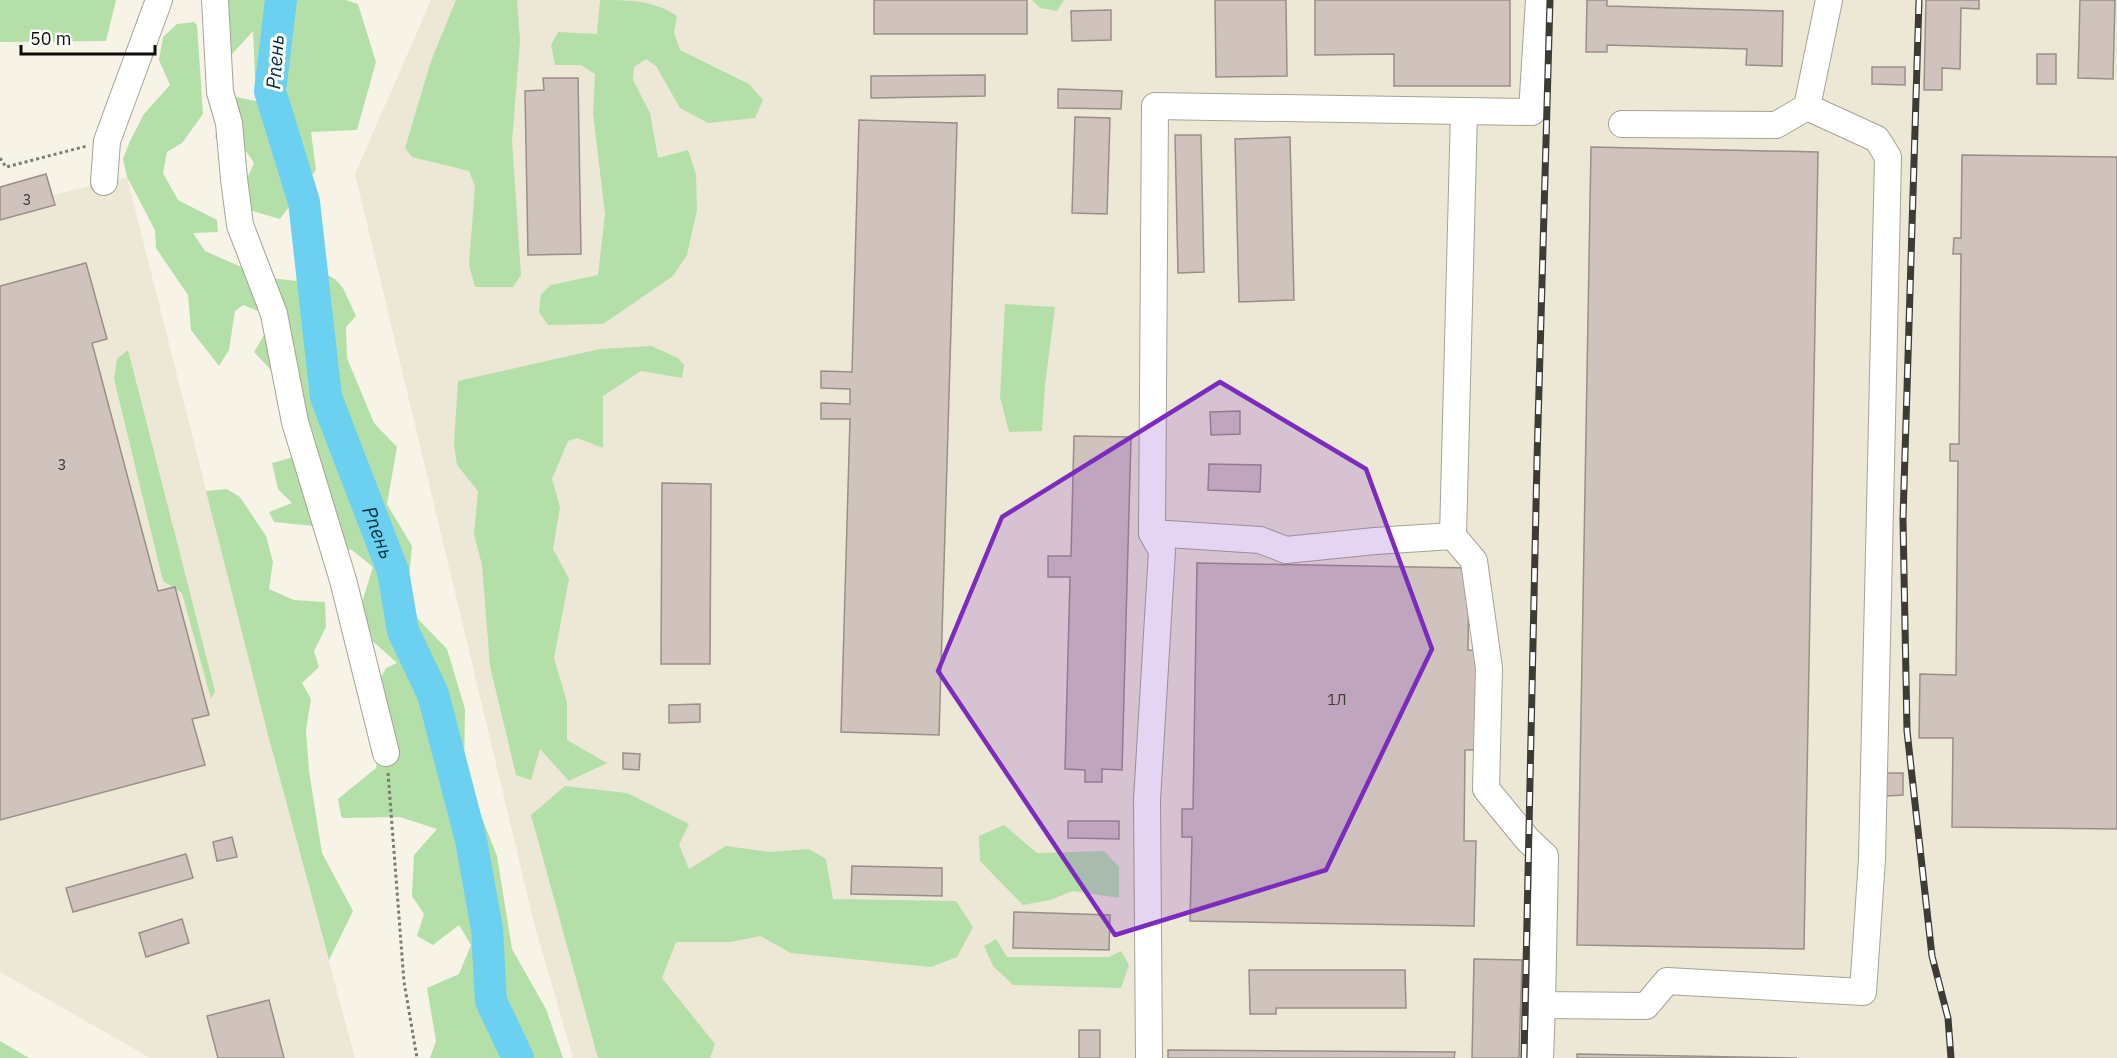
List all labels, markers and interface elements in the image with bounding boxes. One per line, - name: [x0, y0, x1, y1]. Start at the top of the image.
- scale bar: [21, 18, 154, 56]
- text: 50 m: [30, 27, 72, 50]
- water label: Рпень: [259, 34, 290, 90]
- house number: 3: [22, 190, 32, 209]
- house number: 3: [57, 455, 67, 474]
- water label: Рпень: [356, 502, 401, 562]
- house number: 1Л: [1327, 690, 1347, 709]

